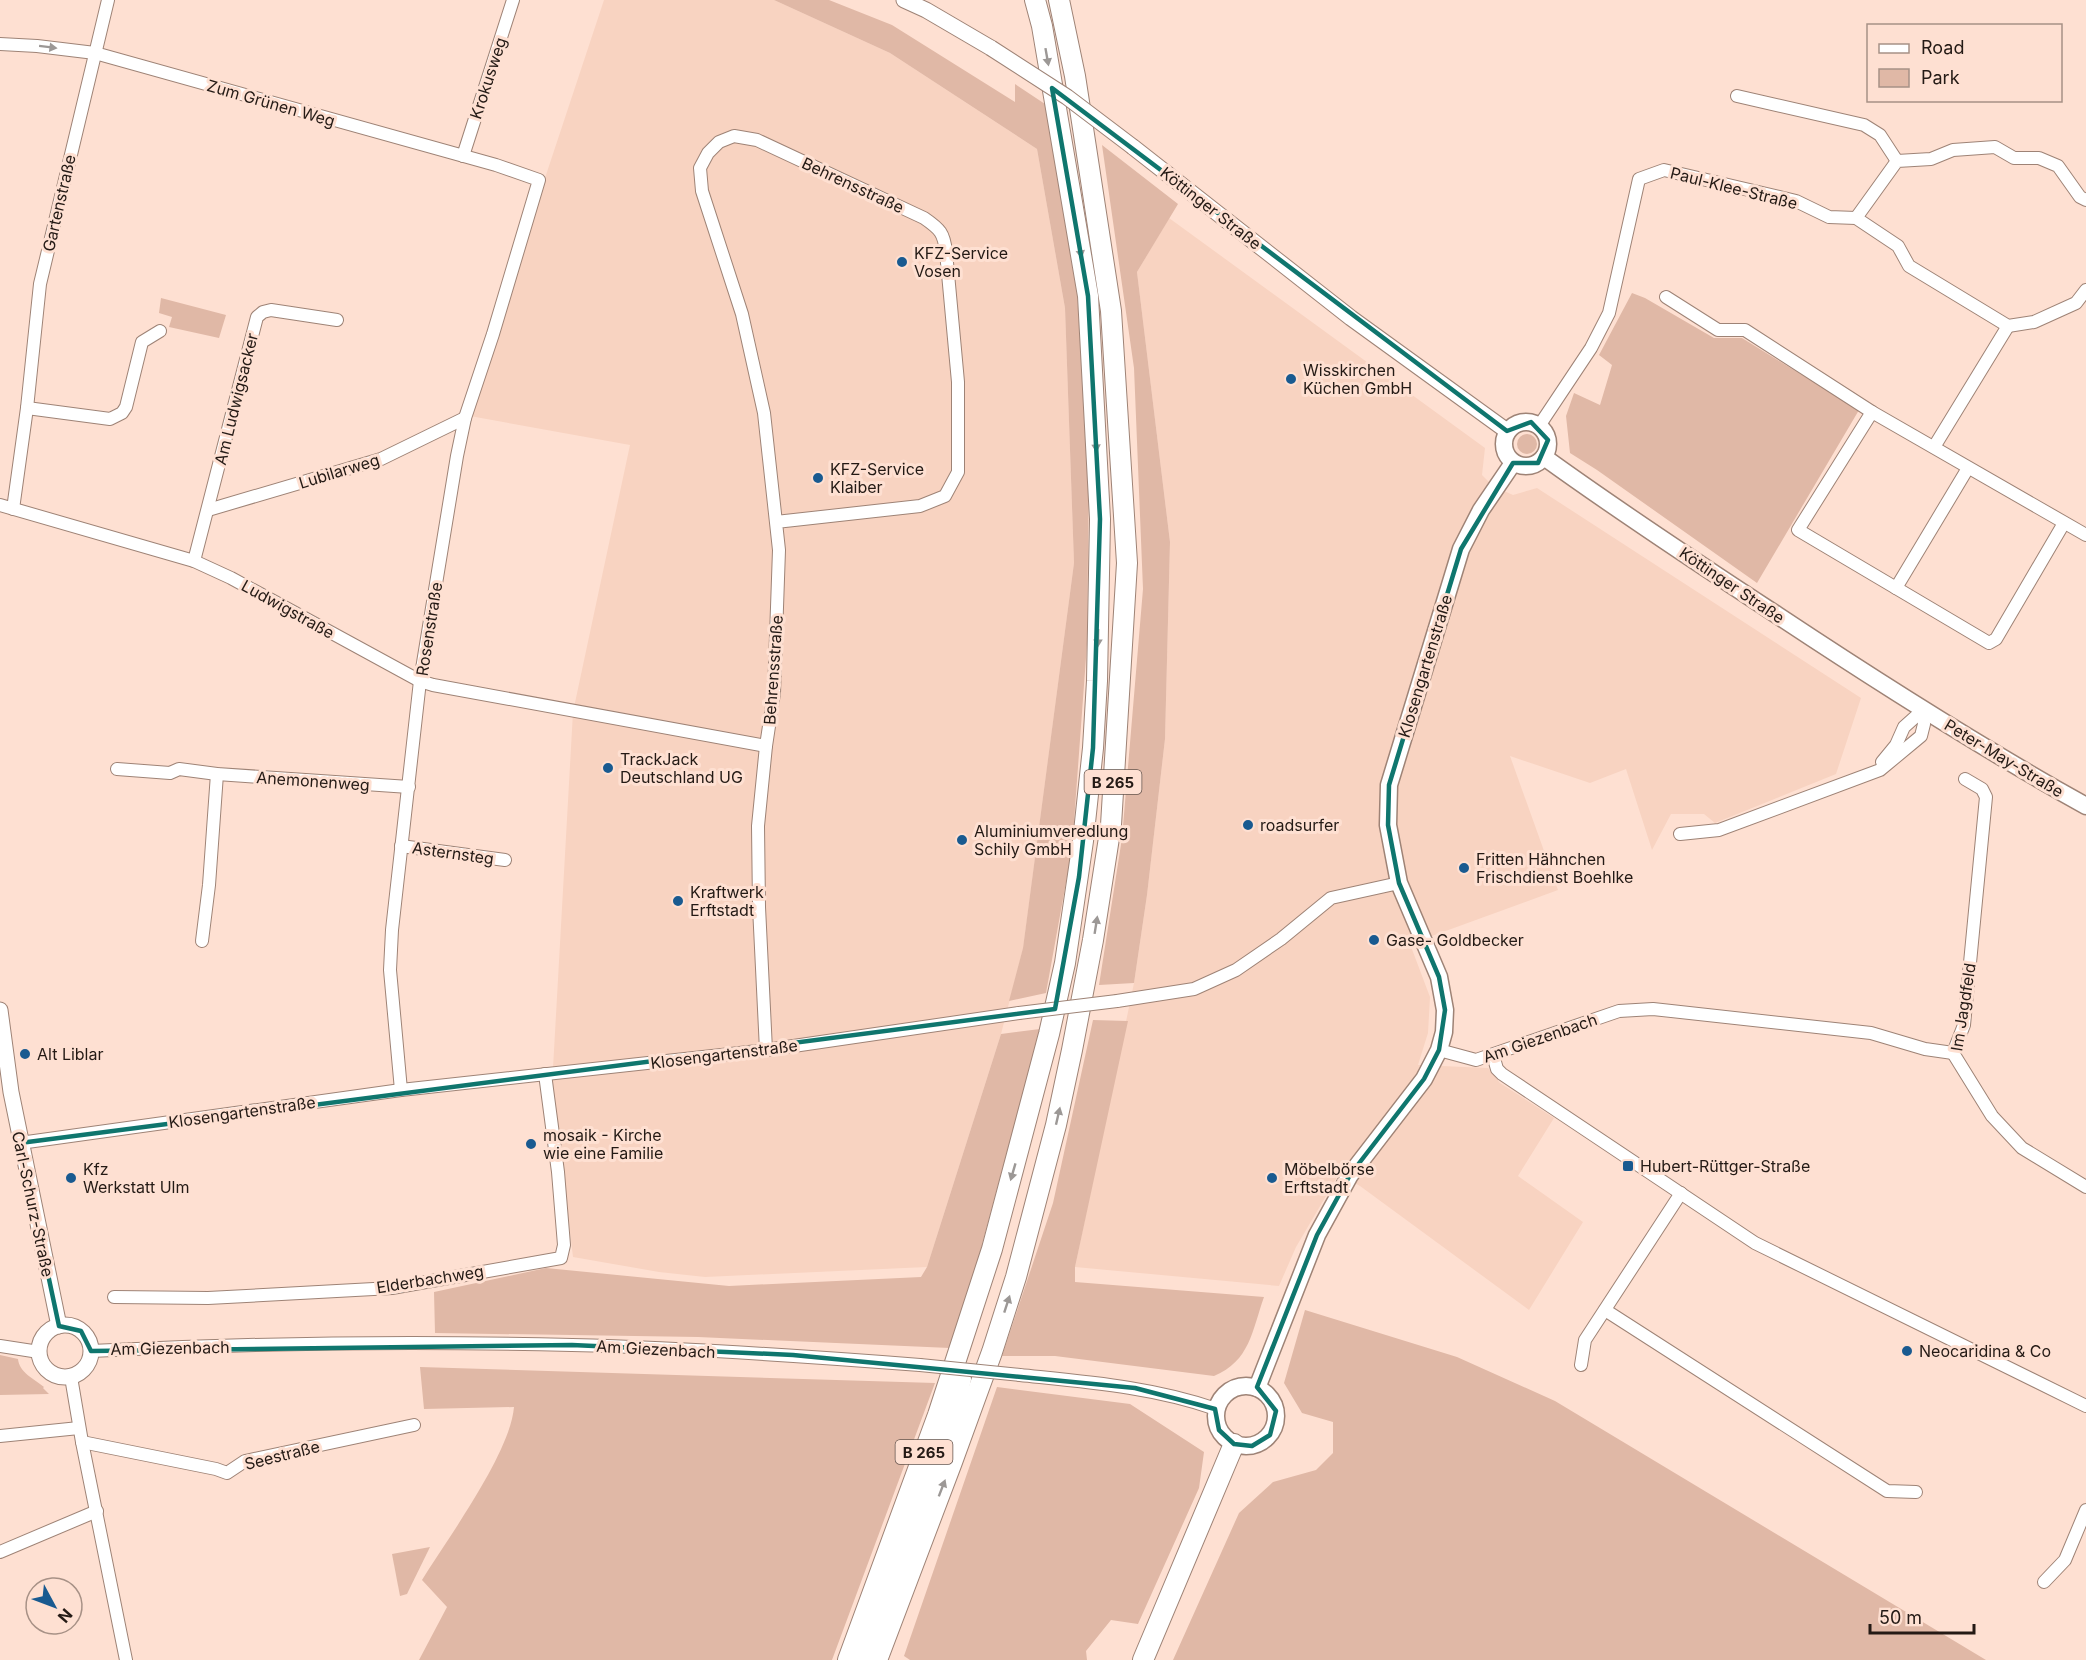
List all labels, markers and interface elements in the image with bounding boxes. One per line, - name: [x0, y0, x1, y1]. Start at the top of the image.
- legend: [1867, 24, 2062, 102]
- street label: Krokusweg: [465, 35, 511, 121]
- text: Road: [1921, 37, 1964, 58]
- one-way arrow: [38, 42, 57, 52]
- one-way arrow: [1043, 48, 1052, 67]
- text: Park: [1921, 67, 1960, 88]
- street label: Zum Grünen Weg: [205, 75, 337, 131]
- street label: Gartenstraße: [38, 153, 80, 253]
- street label: Behrensstraße: [799, 153, 907, 217]
- street label: Köttinger Straße: [1157, 162, 1265, 254]
- street label: Paul-Klee-Straße: [1668, 163, 1800, 213]
- one-way arrow: [1075, 240, 1084, 259]
- place label: KFZ-Service Vosen: [914, 243, 1008, 281]
- marker: KFZ-Service Vosen: [895, 255, 909, 269]
- street label: Am Ludwigsacker: [210, 331, 262, 467]
- place label: Wisskirchen Küchen GmbH: [1303, 360, 1412, 398]
- marker: Wisskirchen Küchen GmbH: [1284, 372, 1298, 386]
- one-way arrow: [1091, 434, 1101, 453]
- street label: Lubilarweg: [296, 449, 382, 493]
- place label: KFZ-Service Klaiber: [830, 459, 924, 497]
- marker: KFZ-Service Klaiber: [811, 471, 825, 485]
- street label: Köttinger Straße: [1676, 542, 1788, 628]
- street label: Ludwigstraße: [238, 575, 338, 643]
- street label: Rosenstraße: [412, 581, 446, 677]
- street label: Klosengartenstraße: [1394, 592, 1456, 740]
- street label: Behrensstraße: [759, 614, 787, 726]
- one-way arrow: [1093, 629, 1103, 648]
- street label: Peter-May-Straße: [1941, 715, 2067, 801]
- place label: TrackJack Deutschland UG: [620, 749, 743, 787]
- marker: TrackJack Deutschland UG: [601, 761, 615, 775]
- street label: Anemonenweg: [256, 767, 370, 795]
- road number: B 265: [1084, 770, 1142, 794]
- place label: roadsurfer: [1260, 815, 1339, 835]
- marker: roadsurfer: [1241, 818, 1255, 832]
- place label: Aluminiumveredlung Schily GmbH: [974, 821, 1128, 859]
- marker: Aluminiumveredlung Schily GmbH: [955, 833, 969, 847]
- street label: Asternsteg: [411, 837, 495, 869]
- place label: Fritten Hähnchen Frischdienst Boehlke: [1476, 849, 1633, 887]
- marker: Fritten Hähnchen Frischdienst Boehlke: [1457, 861, 1471, 875]
- place label: Kraftwerk Erftstadt: [690, 882, 764, 920]
- marker: Kraftwerk Erftstadt: [671, 894, 685, 908]
- one-way arrow: [1091, 915, 1100, 934]
- place label: Gase- Goldbecker: [1386, 930, 1524, 950]
- marker: Gase- Goldbecker: [1367, 933, 1381, 947]
- street label: Im Jagdfeld: [1946, 961, 1980, 1053]
- street label: Am Giezenbach: [1480, 1009, 1600, 1067]
- street label: Klosengartenstraße: [649, 1035, 799, 1073]
- place label: Alt Liblar: [37, 1044, 103, 1064]
- marker: Alt Liblar: [18, 1047, 32, 1061]
- street label: Klosengartenstraße: [167, 1092, 317, 1132]
- one-way arrow: [1054, 1106, 1063, 1125]
- place label: mosaik - Kirche wie eine Familie: [543, 1125, 663, 1163]
- street label: Carl-Schurz-Straße: [8, 1129, 58, 1279]
- marker: mosaik - Kirche wie eine Familie: [524, 1137, 538, 1151]
- place label: Hubert-Rüttger-Straße: [1640, 1156, 1810, 1176]
- place label: Kfz Werkstatt Ulm: [83, 1159, 189, 1197]
- place label: Möbelbörse Erftstadt: [1284, 1159, 1374, 1197]
- marker: Hubert-Rüttger-Straße: [1621, 1159, 1635, 1173]
- one-way arrow: [1008, 1163, 1018, 1181]
- marker: Kfz Werkstatt Ulm: [64, 1171, 78, 1185]
- marker: Möbelbörse Erftstadt: [1265, 1171, 1279, 1185]
- street label: Elderbachweg: [375, 1261, 485, 1297]
- one-way arrow: [1003, 1295, 1012, 1313]
- street label: Am Giezenbach: [596, 1336, 716, 1362]
- street label: Am Giezenbach: [110, 1337, 230, 1359]
- place label: Neocaridina & Co: [1919, 1341, 2051, 1361]
- marker: Neocaridina & Co: [1900, 1344, 1914, 1358]
- street label: Seestraße: [242, 1436, 322, 1474]
- road number: B 265: [896, 1440, 952, 1464]
- one-way arrow: [938, 1479, 947, 1497]
- north arrow: [24, 1576, 84, 1636]
- scale bar: [1870, 1597, 1974, 1635]
- text: N: [54, 1605, 77, 1627]
- text: 50 m: [1879, 1607, 1922, 1628]

